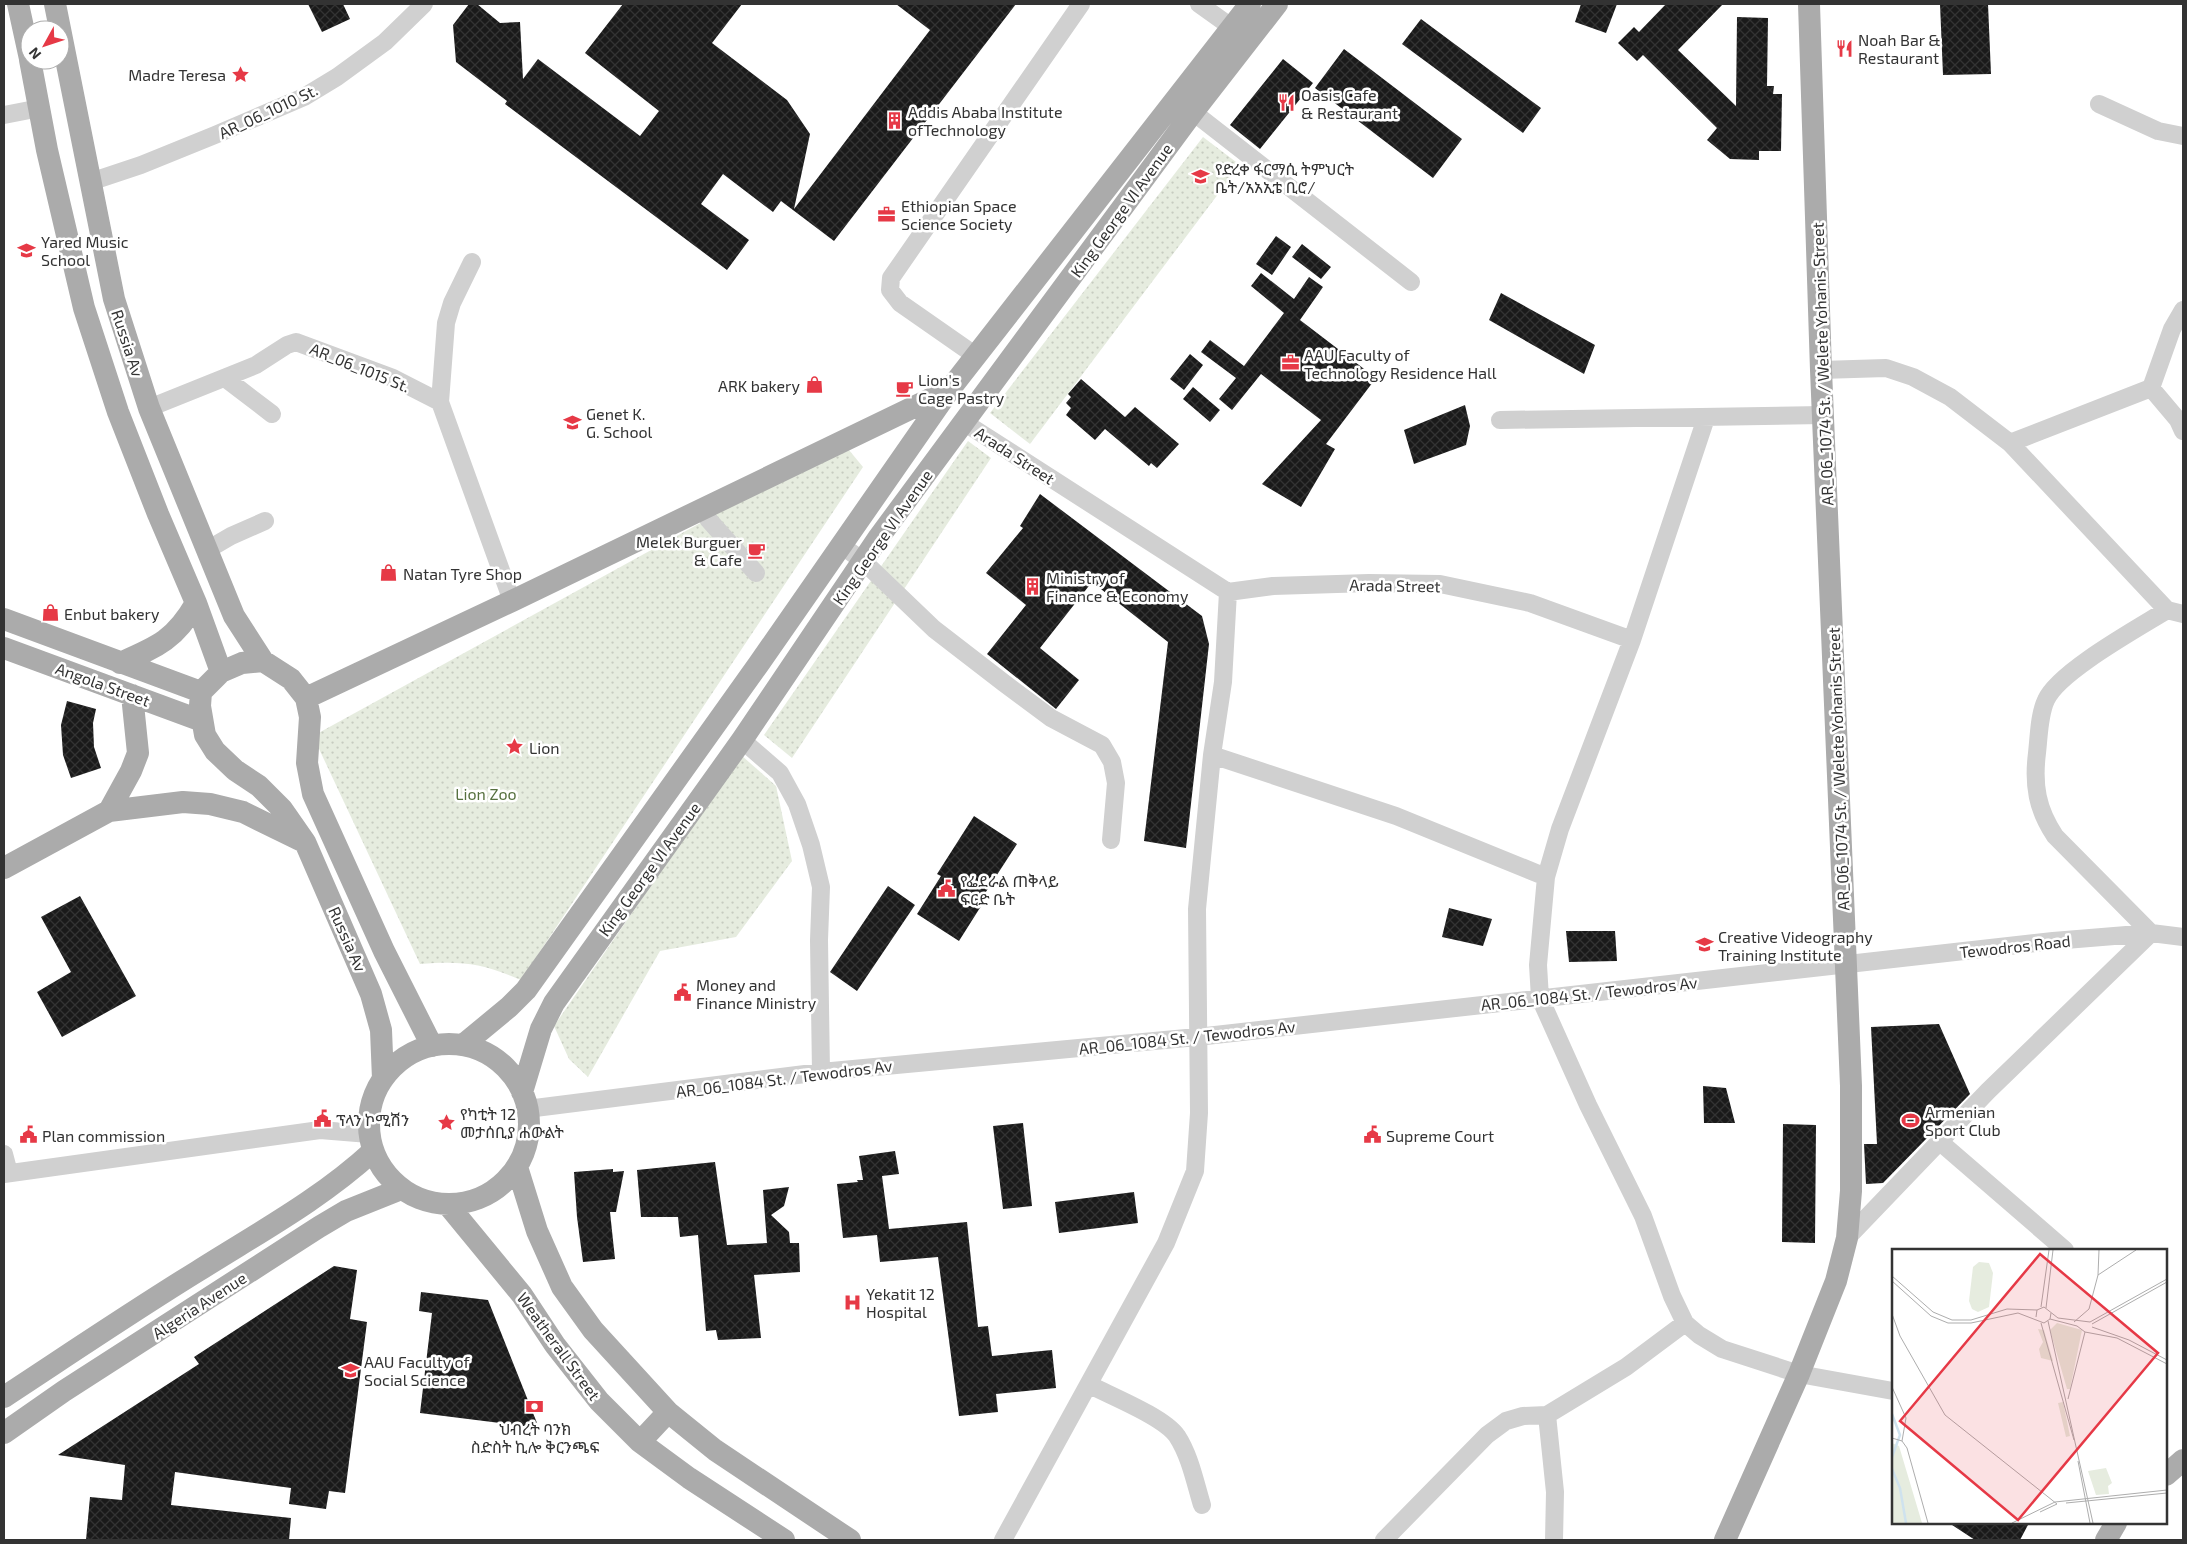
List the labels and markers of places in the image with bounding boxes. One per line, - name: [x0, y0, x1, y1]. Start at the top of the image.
- place label: Noah Bar & Restaurant: [1858, 30, 1941, 67]
- restaurant icon: Noah Bar & Restaurant: [1834, 38, 1854, 58]
- place icon: Madre Teresa: [230, 64, 250, 84]
- place label: Madre Teresa: [128, 65, 226, 84]
- place label: Oasis Cafe & Restaurant: [1301, 85, 1398, 122]
- restaurant icon: Oasis Cafe & Restaurant: [1277, 93, 1297, 113]
- place label: Addis Ababa Institute ofTechnology: [908, 102, 1062, 139]
- building icon: Addis Ababa Institute ofTechnology: [884, 110, 904, 130]
- place label: የድረቀ ፋርማሲ ትምህርት ቤት/አአኢቴ ቢሮ/: [1215, 159, 1355, 196]
- school or university icon: የድረቀ ፋርማሲ ትምህርት ቤት/አአኢቴ ቢሮ/: [1191, 167, 1211, 187]
- place label: Ethiopian Space Science Society: [901, 196, 1017, 233]
- office icon: Ethiopian Space Science Society: [877, 204, 897, 224]
- place label: Yared Music School: [41, 232, 129, 269]
- school or university icon: Yared Music School: [17, 240, 37, 260]
- place label: AAU Faculty of Technology Residence Hall: [1304, 345, 1497, 382]
- office icon: AAU Faculty of Technology Residence Hall: [1280, 353, 1300, 373]
- place label: Lion's Cage Pastry: [918, 370, 1005, 407]
- shop icon: ARK bakery: [804, 375, 824, 395]
- place label: ARK bakery: [718, 376, 801, 395]
- cafe icon: Lion's Cage Pastry: [894, 378, 914, 398]
- place label: Genet K. G. School: [586, 404, 653, 441]
- school or university icon: Genet K. G. School: [562, 412, 582, 432]
- place label: Melek Burguer & Cafe: [636, 532, 743, 569]
- cafe icon: Melek Burguer & Cafe: [746, 540, 766, 560]
- shop icon: Natan Tyre Shop: [379, 563, 399, 583]
- place label: Natan Tyre Shop: [403, 564, 522, 583]
- place label: Ministry of Finance & Economy: [1046, 568, 1189, 605]
- building icon: Ministry of Finance & Economy: [1022, 576, 1042, 596]
- shop icon: Enbut bakery: [40, 603, 60, 623]
- place label: Enbut bakery: [64, 604, 160, 623]
- place icon: Lion: [505, 737, 525, 757]
- place label: Lion: [529, 738, 560, 757]
- place label: የፌደራል ጠቅላይ ፍርድ ቤት: [960, 871, 1059, 908]
- public building icon: የፌደራል ጠቅላይ ፍርድ ቤት: [936, 879, 956, 899]
- place label: Creative Videography Training Institute: [1718, 927, 1873, 964]
- school or university icon: Creative Videography Training Institute: [1694, 935, 1714, 955]
- place label: Money and Finance Ministry: [696, 975, 817, 1012]
- public building icon: Money and Finance Ministry: [672, 983, 692, 1003]
- place label: Armenian Sport Club: [1925, 1102, 2001, 1139]
- place label: የካቲት 12 መታሰቢያ ሐውልት: [460, 1104, 564, 1141]
- public building icon: ፕላን ኮሚሽን: [312, 1109, 332, 1129]
- place label: ፕላን ኮሚሽን: [336, 1110, 409, 1129]
- sports icon: Armenian Sport Club: [1901, 1110, 1921, 1130]
- place icon: የካቲት 12 መታሰቢያ ሐውልት: [436, 1112, 456, 1132]
- public building icon: Plan commission: [18, 1125, 38, 1145]
- public building icon: Supreme Court: [1362, 1125, 1382, 1145]
- place label: Plan commission: [42, 1126, 165, 1145]
- place label: Supreme Court: [1386, 1126, 1494, 1145]
- place label: Yekatit 12 Hospital: [866, 1284, 935, 1321]
- hospital icon: Yekatit 12 Hospital: [842, 1292, 862, 1312]
- place label: AAU Faculty of Social Science: [364, 1352, 471, 1389]
- school or university icon: AAU Faculty of Social Science: [340, 1360, 360, 1380]
- bank icon: ህብረት ባንክ ስድስት ኪሎ ቅርንጫፍ: [525, 1396, 545, 1416]
- place label: ህብረት ባንክ ስድስት ኪሎ ቅርንጫፍ: [471, 1419, 599, 1456]

